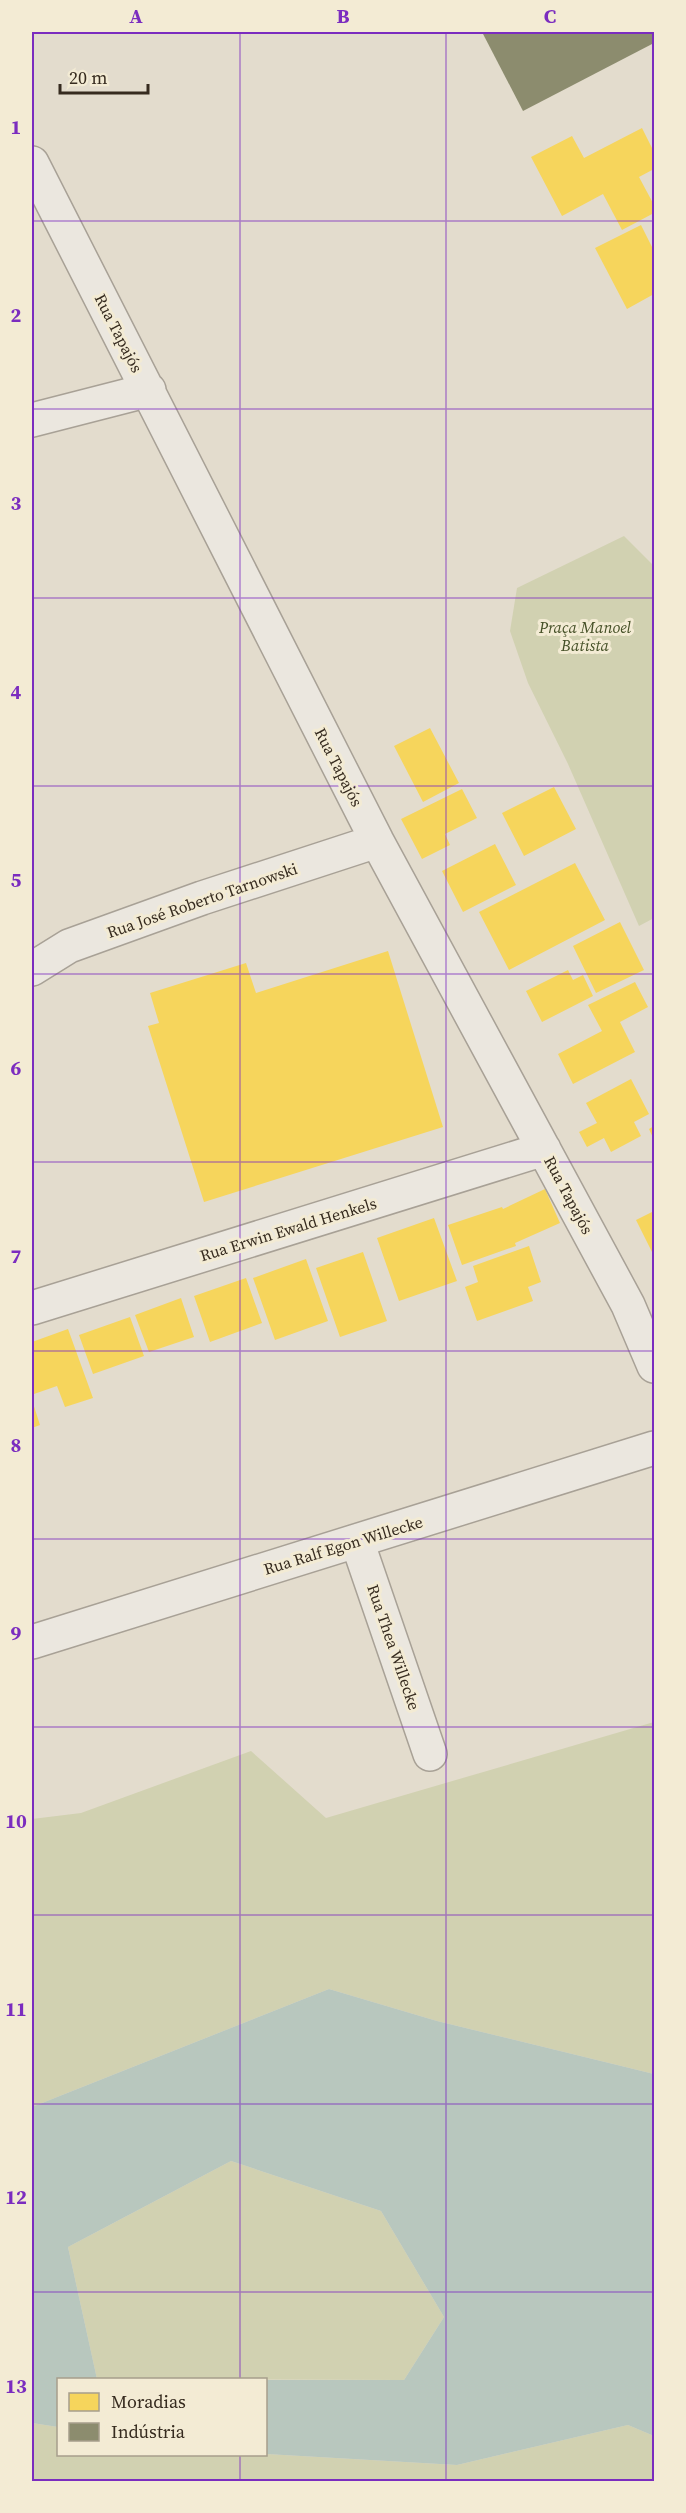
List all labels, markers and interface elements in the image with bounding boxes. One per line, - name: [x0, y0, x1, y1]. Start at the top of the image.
- text: A: [129, 2, 143, 30]
- text: B: [336, 2, 350, 30]
- text: C: [544, 2, 556, 30]
- scale bar: [60, 57, 148, 95]
- text: 20 m: [69, 65, 107, 90]
- text: 1: [11, 113, 21, 141]
- street label: Rua Tapajós: [90, 290, 148, 376]
- text: 2: [11, 301, 22, 329]
- text: 3: [11, 489, 22, 517]
- park label: Praça Manoel Batista: [538, 616, 632, 656]
- text: 4: [11, 678, 22, 706]
- street label: Rua Tapajós: [310, 724, 368, 810]
- street label: Rua José Roberto Tarnowski: [104, 857, 300, 943]
- text: 5: [11, 866, 22, 894]
- text: 6: [11, 1054, 22, 1082]
- street label: Rua Tapajós: [539, 1152, 599, 1238]
- street label: Rua Erwin Ewald Henkels: [197, 1192, 379, 1266]
- text: 7: [11, 1242, 22, 1270]
- text: 8: [11, 1431, 21, 1459]
- street label: Rua Ralf Egon Willecke: [261, 1510, 425, 1580]
- street label: Rua Thea Willecke: [362, 1581, 426, 1713]
- text: 9: [11, 1619, 22, 1647]
- text: 10: [5, 1807, 27, 1835]
- text: 11: [5, 1995, 27, 2023]
- text: 12: [5, 2183, 27, 2211]
- text: 13: [5, 2372, 27, 2400]
- legend: [57, 2378, 267, 2456]
- text: Moradias: [111, 2389, 186, 2414]
- text: Indústria: [111, 2419, 186, 2444]

